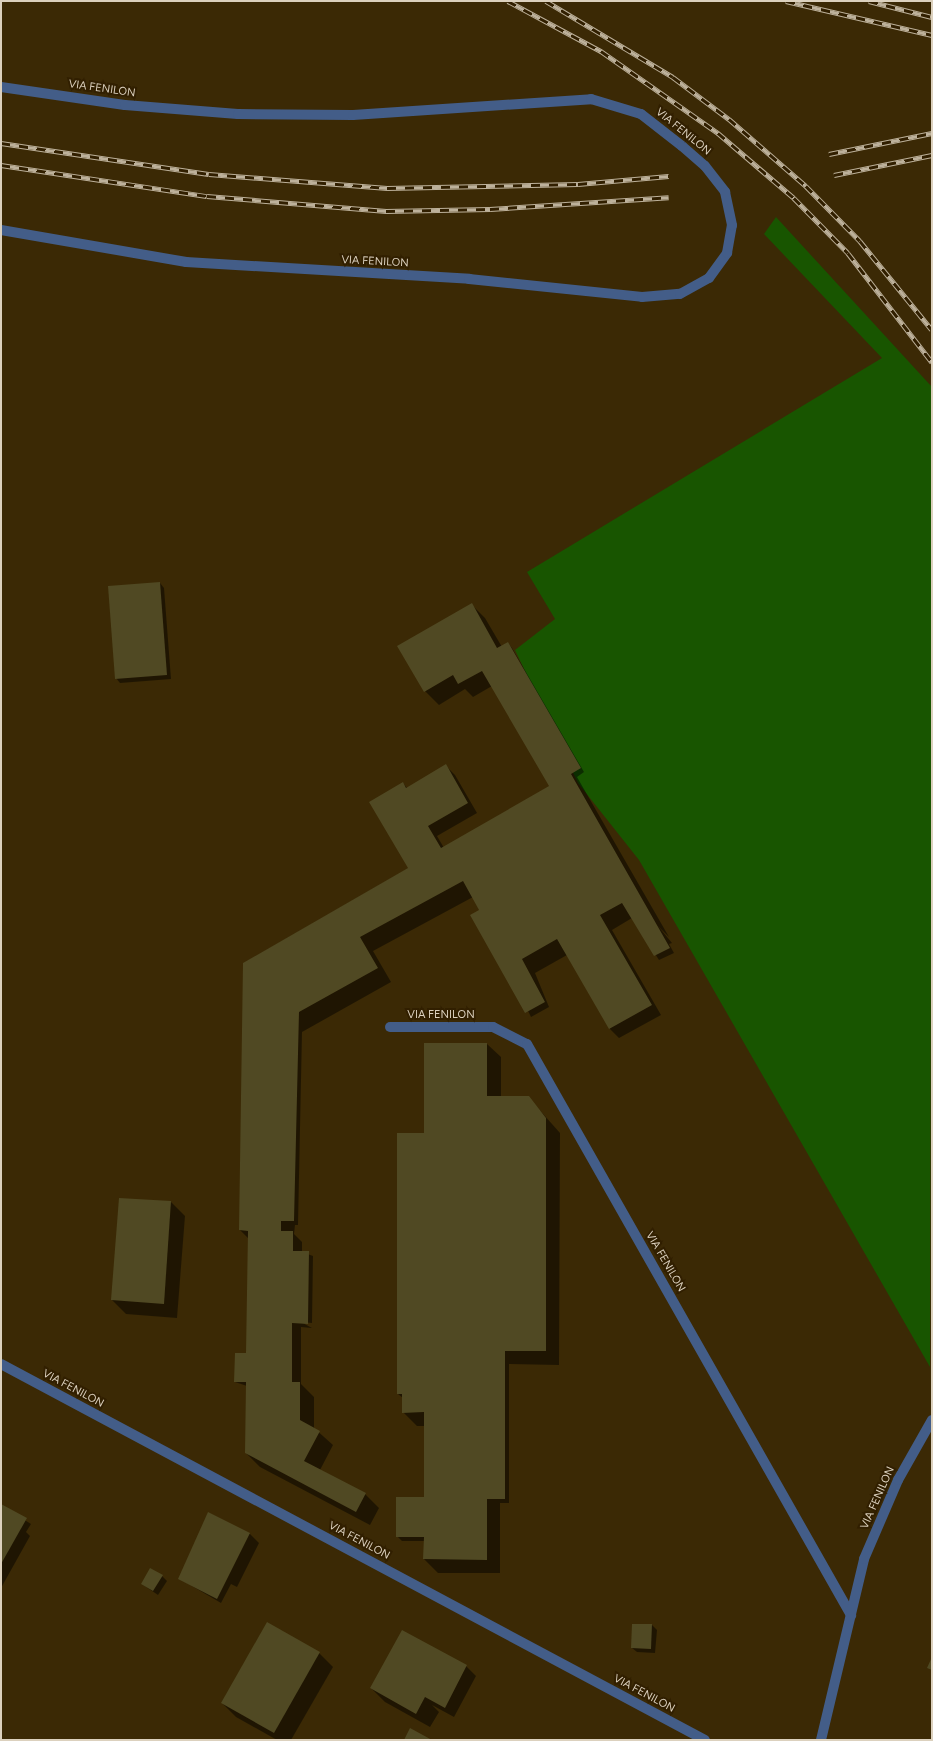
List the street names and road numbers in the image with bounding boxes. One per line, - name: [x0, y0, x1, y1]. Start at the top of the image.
- street label: VIA FENILON: [68, 78, 136, 100]
- street label: VIA FENILON: [653, 106, 713, 158]
- street label: VIA FENILON: [341, 254, 409, 270]
- street label: VIA FENILON: [407, 1008, 475, 1022]
- street label: VIA FENILON: [642, 1230, 688, 1294]
- street label: VIA FENILON: [40, 1367, 106, 1411]
- street label: VIA FENILON: [858, 1465, 898, 1531]
- street label: VIA FENILON: [326, 1519, 392, 1563]
- street label: VIA FENILON: [611, 1672, 677, 1716]

